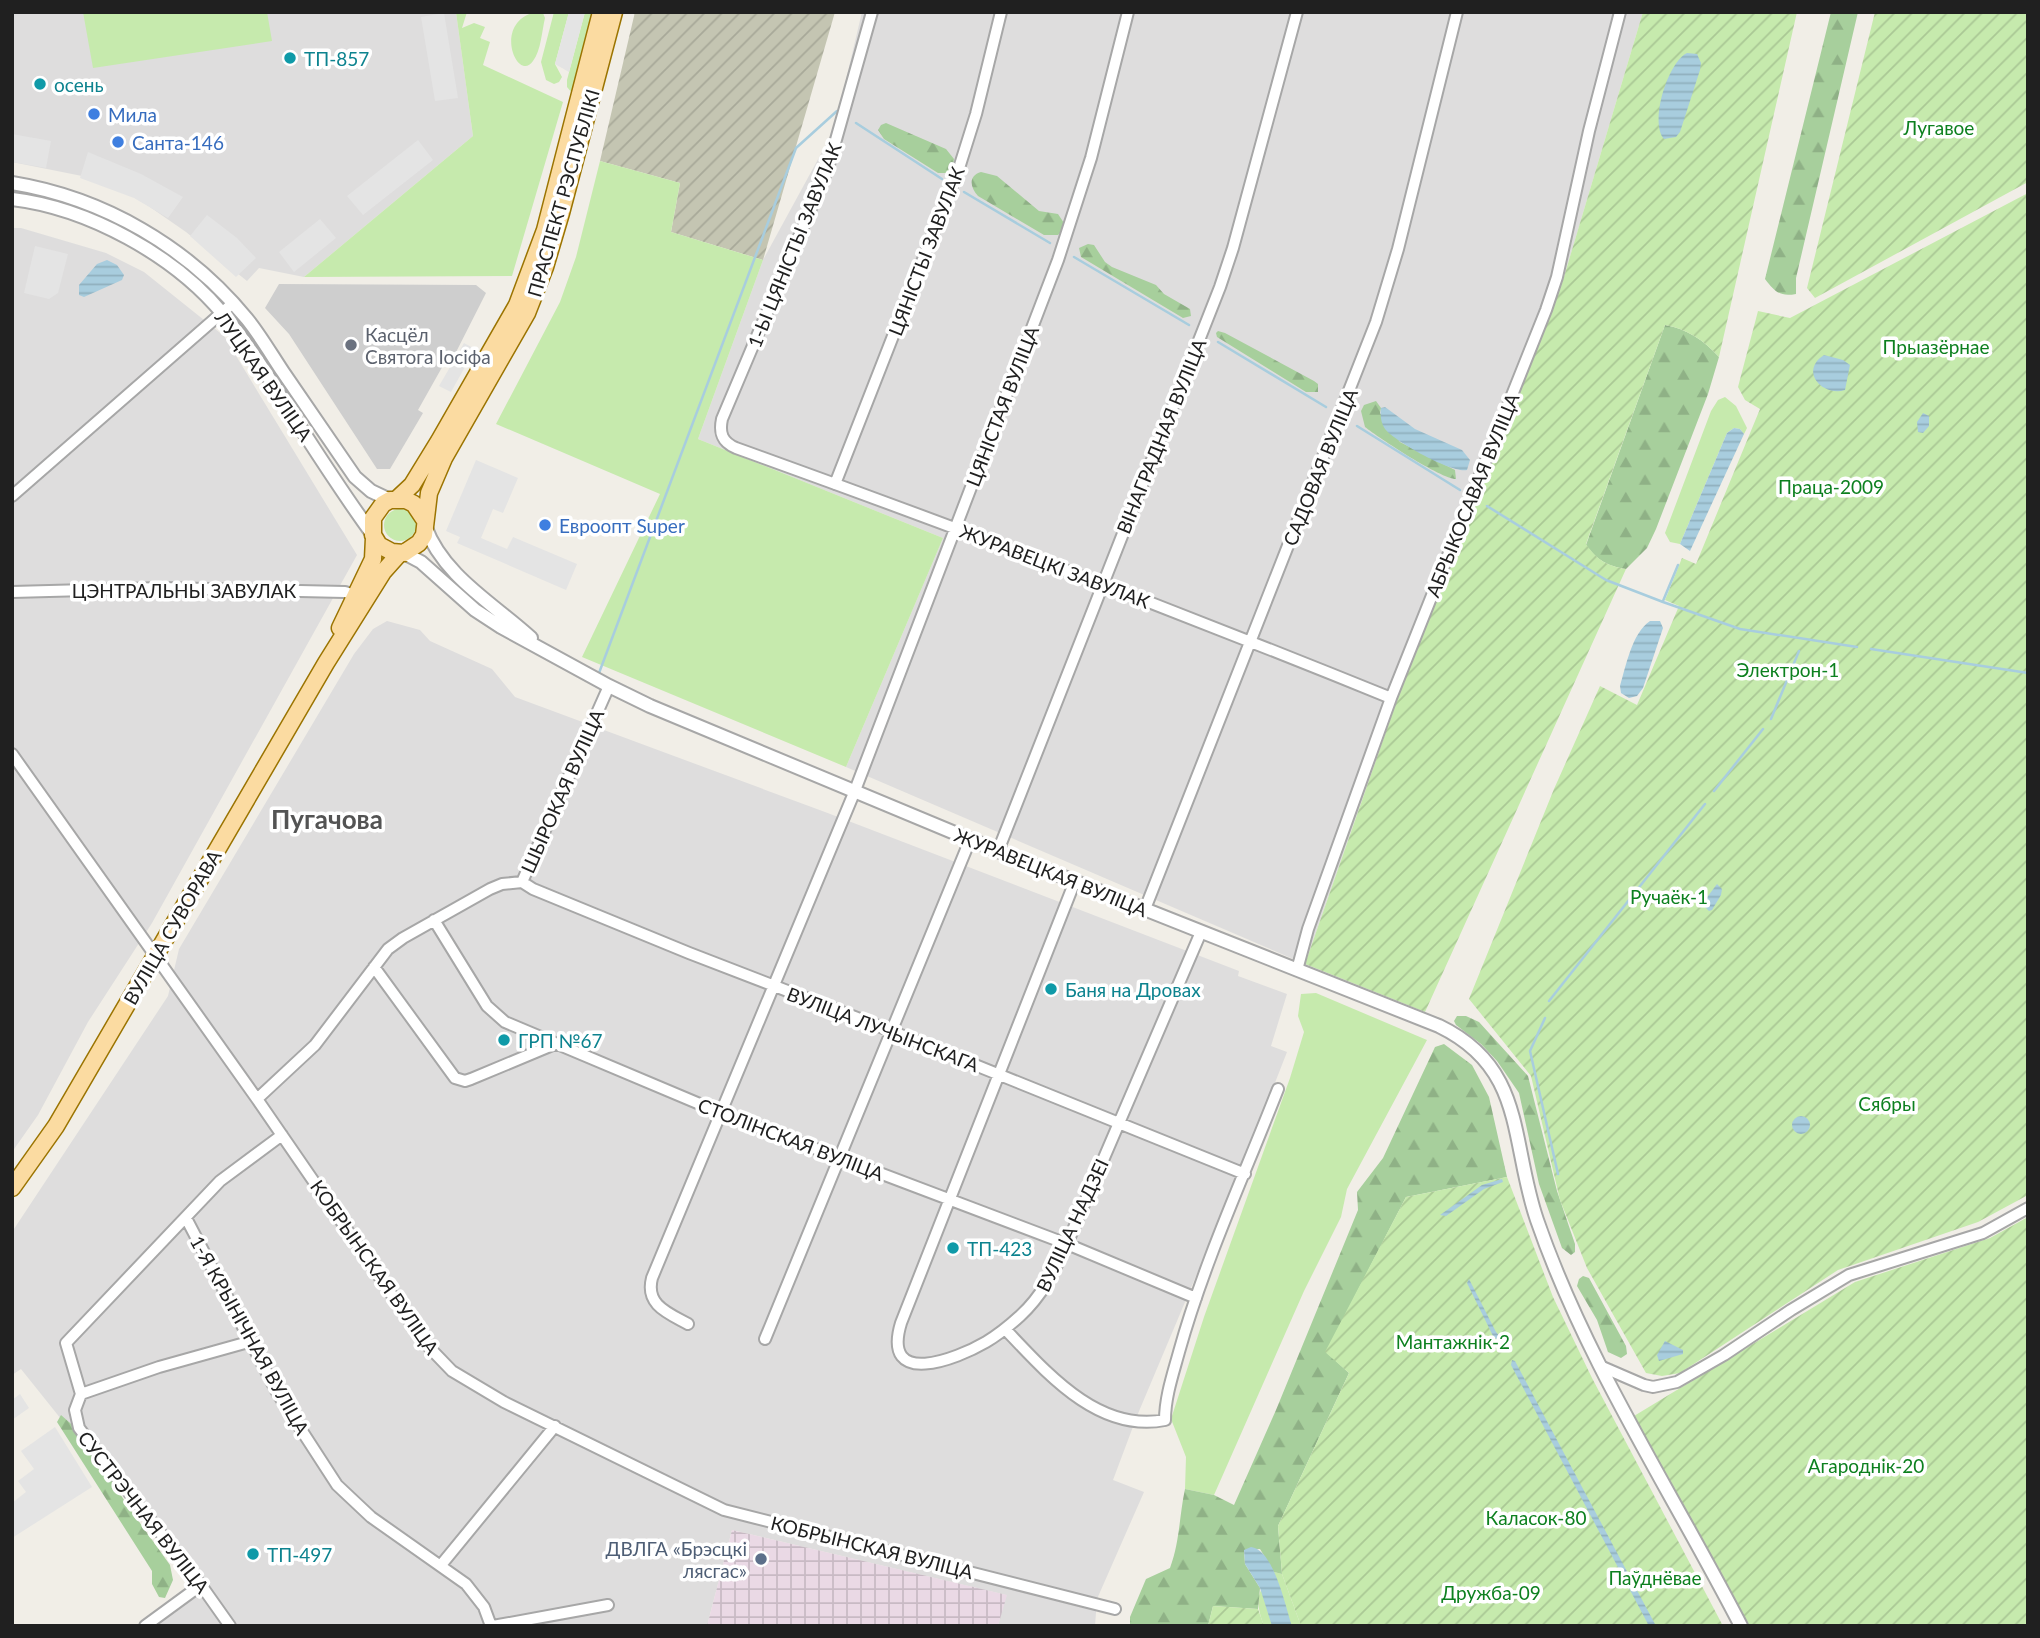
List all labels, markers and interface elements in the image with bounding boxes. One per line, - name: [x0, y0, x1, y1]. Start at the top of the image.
- place label: ТП-857: [304, 47, 369, 70]
- marker: ТП-857: [282, 50, 298, 66]
- place label: осень: [54, 73, 104, 96]
- marker: осень: [32, 76, 48, 92]
- street label: ПРАСПЕКТ РЭСПУБЛІКІ: [522, 86, 604, 300]
- place label: Мила: [108, 103, 157, 126]
- marker: Мила: [86, 106, 102, 122]
- park label: Лугавое: [1903, 116, 1974, 139]
- place label: Санта-146: [132, 131, 224, 154]
- marker: Санта-146: [110, 134, 126, 150]
- street label: 1-Ы ЦЯНІСТЫ ЗАВУЛАК: [742, 139, 846, 351]
- street label: ЦЯНІСТЫ ЗАВУЛАК: [883, 163, 969, 339]
- street label: ЛУЦКАЯ ВУЛІЦА: [210, 306, 317, 445]
- street label: ЦЯНІСТАЯ ВУЛІЦА: [961, 322, 1043, 489]
- place label: Касцёл Святога Іосіфа: [365, 323, 491, 368]
- street label: ВІНАГРАДНАЯ ВУЛІЦА: [1111, 335, 1211, 537]
- park label: Прыазёрнае: [1883, 335, 1990, 358]
- marker: Касцёл Святога Іосіфа: [343, 337, 359, 353]
- street label: САДОВАЯ ВУЛІЦА: [1278, 385, 1362, 549]
- street label: АБРЫКОСАВАЯ ВУЛІЦА: [1421, 389, 1524, 600]
- park label: Праца-2009: [1778, 475, 1884, 498]
- place label: Евроопт Super: [559, 514, 685, 537]
- marker: Евроопт Super: [537, 517, 553, 533]
- street label: ЖУРАВЕЦКІ ЗАВУЛАК: [957, 519, 1154, 613]
- street label: ЦЭНТРАЛЬНЫ ЗАВУЛАК: [72, 579, 297, 602]
- park label: Электрон-1: [1737, 658, 1839, 681]
- street label: ШЫРОКАЯ ВУЛІЦА: [516, 705, 609, 876]
- district label: Пугачова: [271, 803, 383, 835]
- street label: ЖУРАВЕЦКАЯ ВУЛІЦА: [951, 823, 1151, 921]
- street label: ВУЛІЦА СУВОРАВА: [118, 845, 226, 1008]
- park label: Ручаёк-1: [1630, 885, 1708, 908]
- place label: Баня на Дровах: [1065, 978, 1201, 1001]
- marker: Баня на Дровах: [1043, 981, 1059, 997]
- street label: ВУЛІЦА ЛУЧЫНСКАГА: [784, 982, 982, 1076]
- place label: ГРП №67: [518, 1029, 603, 1052]
- marker: ГРП №67: [496, 1032, 512, 1048]
- park label: Сябры: [1858, 1092, 1916, 1115]
- street label: СТОЛІНСКАЯ ВУЛІЦА: [695, 1093, 887, 1185]
- street label: ВУЛІЦА НАДЗЕІ: [1031, 1155, 1113, 1295]
- street label: КОБРЫНСКАЯ ВУЛІЦА: [306, 1175, 444, 1359]
- street label: 1-Я КРЫНІЧНАЯ ВУЛІЦА: [186, 1232, 314, 1439]
- place label: ТП-423: [967, 1237, 1032, 1260]
- marker: ТП-423: [945, 1240, 961, 1256]
- park label: Мантажнік-2: [1396, 1330, 1510, 1353]
- street label: СУСТРЭЧНАЯ ВУЛІЦА: [74, 1426, 215, 1598]
- park label: Агароднік-20: [1808, 1454, 1924, 1477]
- park label: Каласок-80: [1486, 1506, 1586, 1529]
- street label: КОБРЫНСКАЯ ВУЛІЦА: [769, 1511, 976, 1583]
- place label: ДВЛГА «Брэсцкі лясгас»: [605, 1537, 747, 1582]
- place label: ТП-497: [267, 1543, 332, 1566]
- marker: ТП-497: [245, 1546, 261, 1562]
- marker: ДВЛГА «Брэсцкі лясгас»: [753, 1551, 769, 1567]
- park label: Паўднёвае: [1608, 1566, 1702, 1589]
- park label: Дружба-09: [1441, 1581, 1541, 1604]

